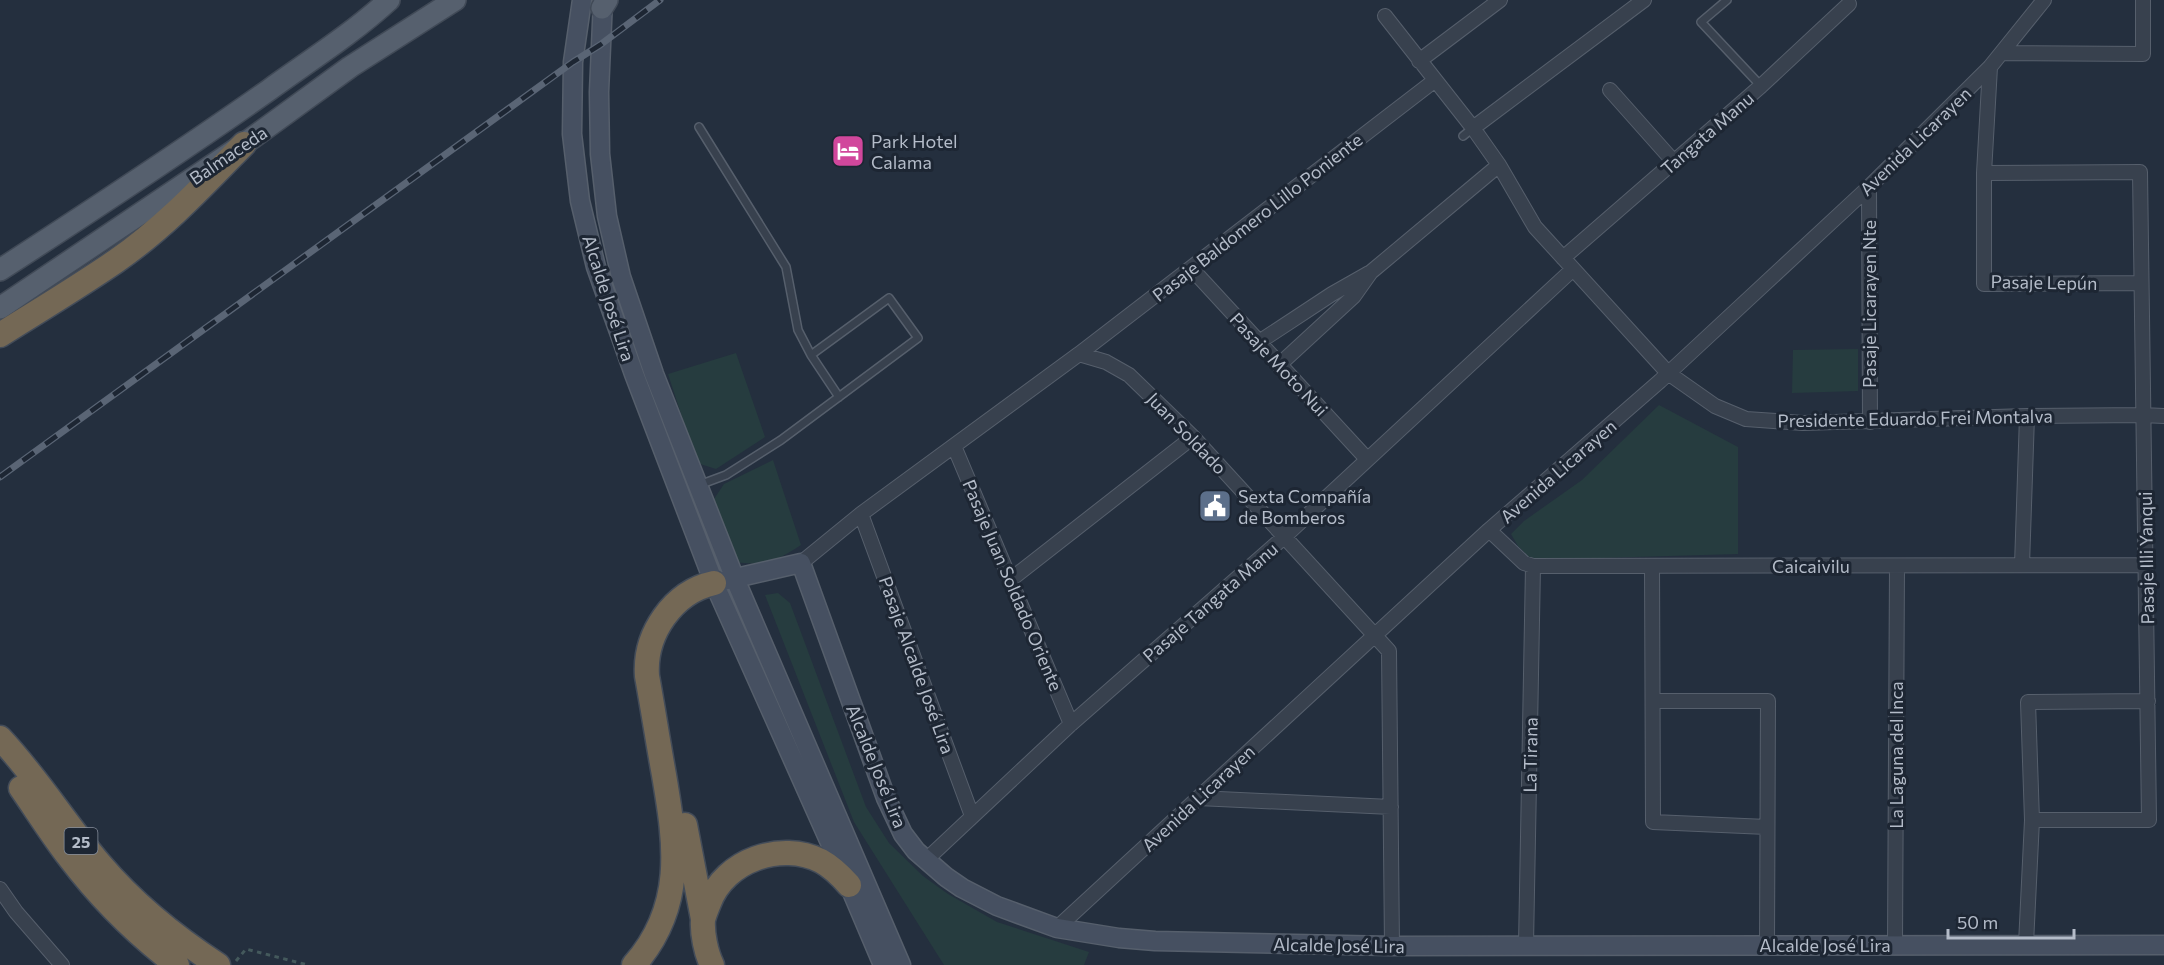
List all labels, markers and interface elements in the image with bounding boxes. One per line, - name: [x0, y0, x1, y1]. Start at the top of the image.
- street label: Avenida Licarayen: [1855, 82, 1975, 200]
- street label: Tangata Manu: [1656, 87, 1758, 179]
- street label: Balmaceda: [185, 121, 271, 189]
- street label: Pasaje Baldomero Lillo Poniente: [1148, 128, 1366, 306]
- place label: Park Hotel Calama: [871, 130, 958, 173]
- hotel icon: Park Hotel Calama: [830, 133, 866, 169]
- street label: Pasaje Licarayen Nte: [1858, 220, 1880, 388]
- street label: Alcalde José Lira: [578, 232, 640, 364]
- street label: Pasaje Lepún: [1990, 270, 2098, 294]
- street label: Pasaje Moto Nui: [1225, 308, 1333, 420]
- street label: Juan Soldado: [1143, 387, 1231, 479]
- street label: Presidente Eduardo Frei Montalva: [1777, 405, 2053, 431]
- street label: Avenida Licarayen: [1495, 415, 1621, 527]
- street label: Pasaje Juan Soldado Oriente: [958, 476, 1068, 694]
- place label: Sexta Compañía de Bomberos: [1238, 485, 1371, 528]
- public building icon: Sexta Compañía de Bomberos: [1197, 488, 1233, 524]
- street label: Pasaje Illi Yanqui: [2134, 491, 2158, 625]
- street label: Pasaje Tangata Manu: [1138, 537, 1282, 667]
- street label: Caicaivilu: [1772, 555, 1850, 577]
- street label: Pasaje Alcalde José Lira: [875, 573, 959, 757]
- street label: La Laguna del Inca: [1885, 681, 1907, 829]
- street label: Alcalde José Lira: [842, 701, 912, 831]
- street label: La Tirana: [1518, 717, 1542, 793]
- street label: Avenida Licarayen: [1137, 740, 1259, 856]
- road number: 25: [64, 828, 98, 854]
- scale bar: [1948, 902, 2074, 940]
- text: 50 m: [1957, 911, 1998, 933]
- street label: Alcalde José Lira: [1273, 933, 1405, 957]
- street label: Alcalde José Lira: [1759, 934, 1891, 956]

